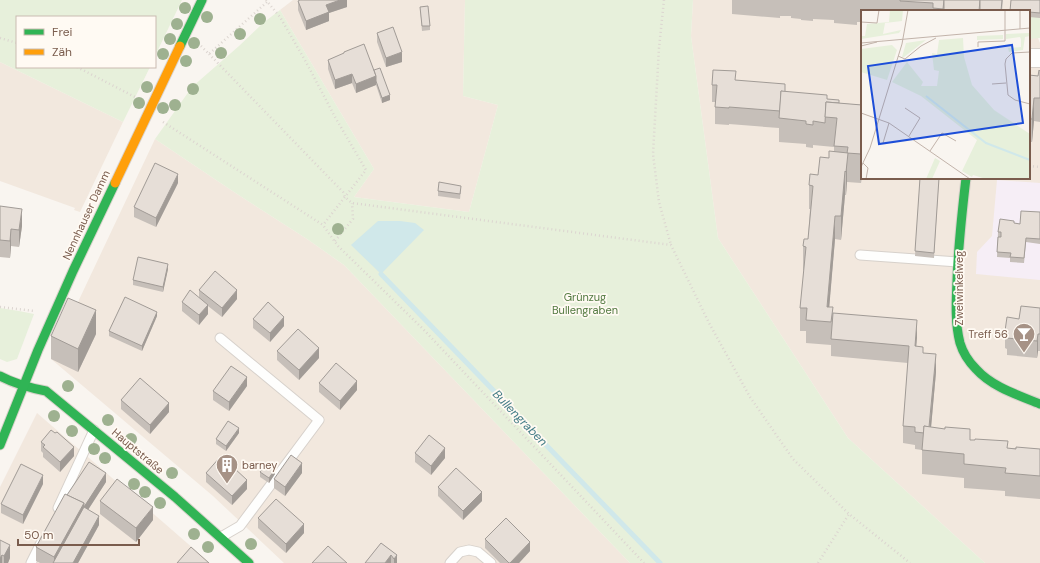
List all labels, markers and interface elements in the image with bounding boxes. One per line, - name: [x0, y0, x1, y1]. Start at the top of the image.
- inset map: [861, 10, 1030, 179]
- legend: [16, 16, 156, 68]
- text: Frei: [52, 24, 72, 40]
- text: Zäh: [52, 44, 72, 60]
- street label: Nennhauser Damm: [59, 168, 113, 262]
- street label: Zweiwinkelweg: [952, 251, 966, 325]
- park label: Grünzug Bullengraben: [552, 290, 618, 317]
- bar icon: Treff 56: [1011, 321, 1037, 354]
- place label: Treff 56: [968, 327, 1008, 341]
- water label: Bullengraben: [489, 386, 551, 450]
- street label: Hauptstraße: [109, 425, 167, 477]
- building icon: barney: [214, 452, 240, 485]
- place label: barney: [242, 458, 277, 472]
- scale bar: [18, 521, 139, 547]
- text: 50 m: [24, 527, 53, 543]

